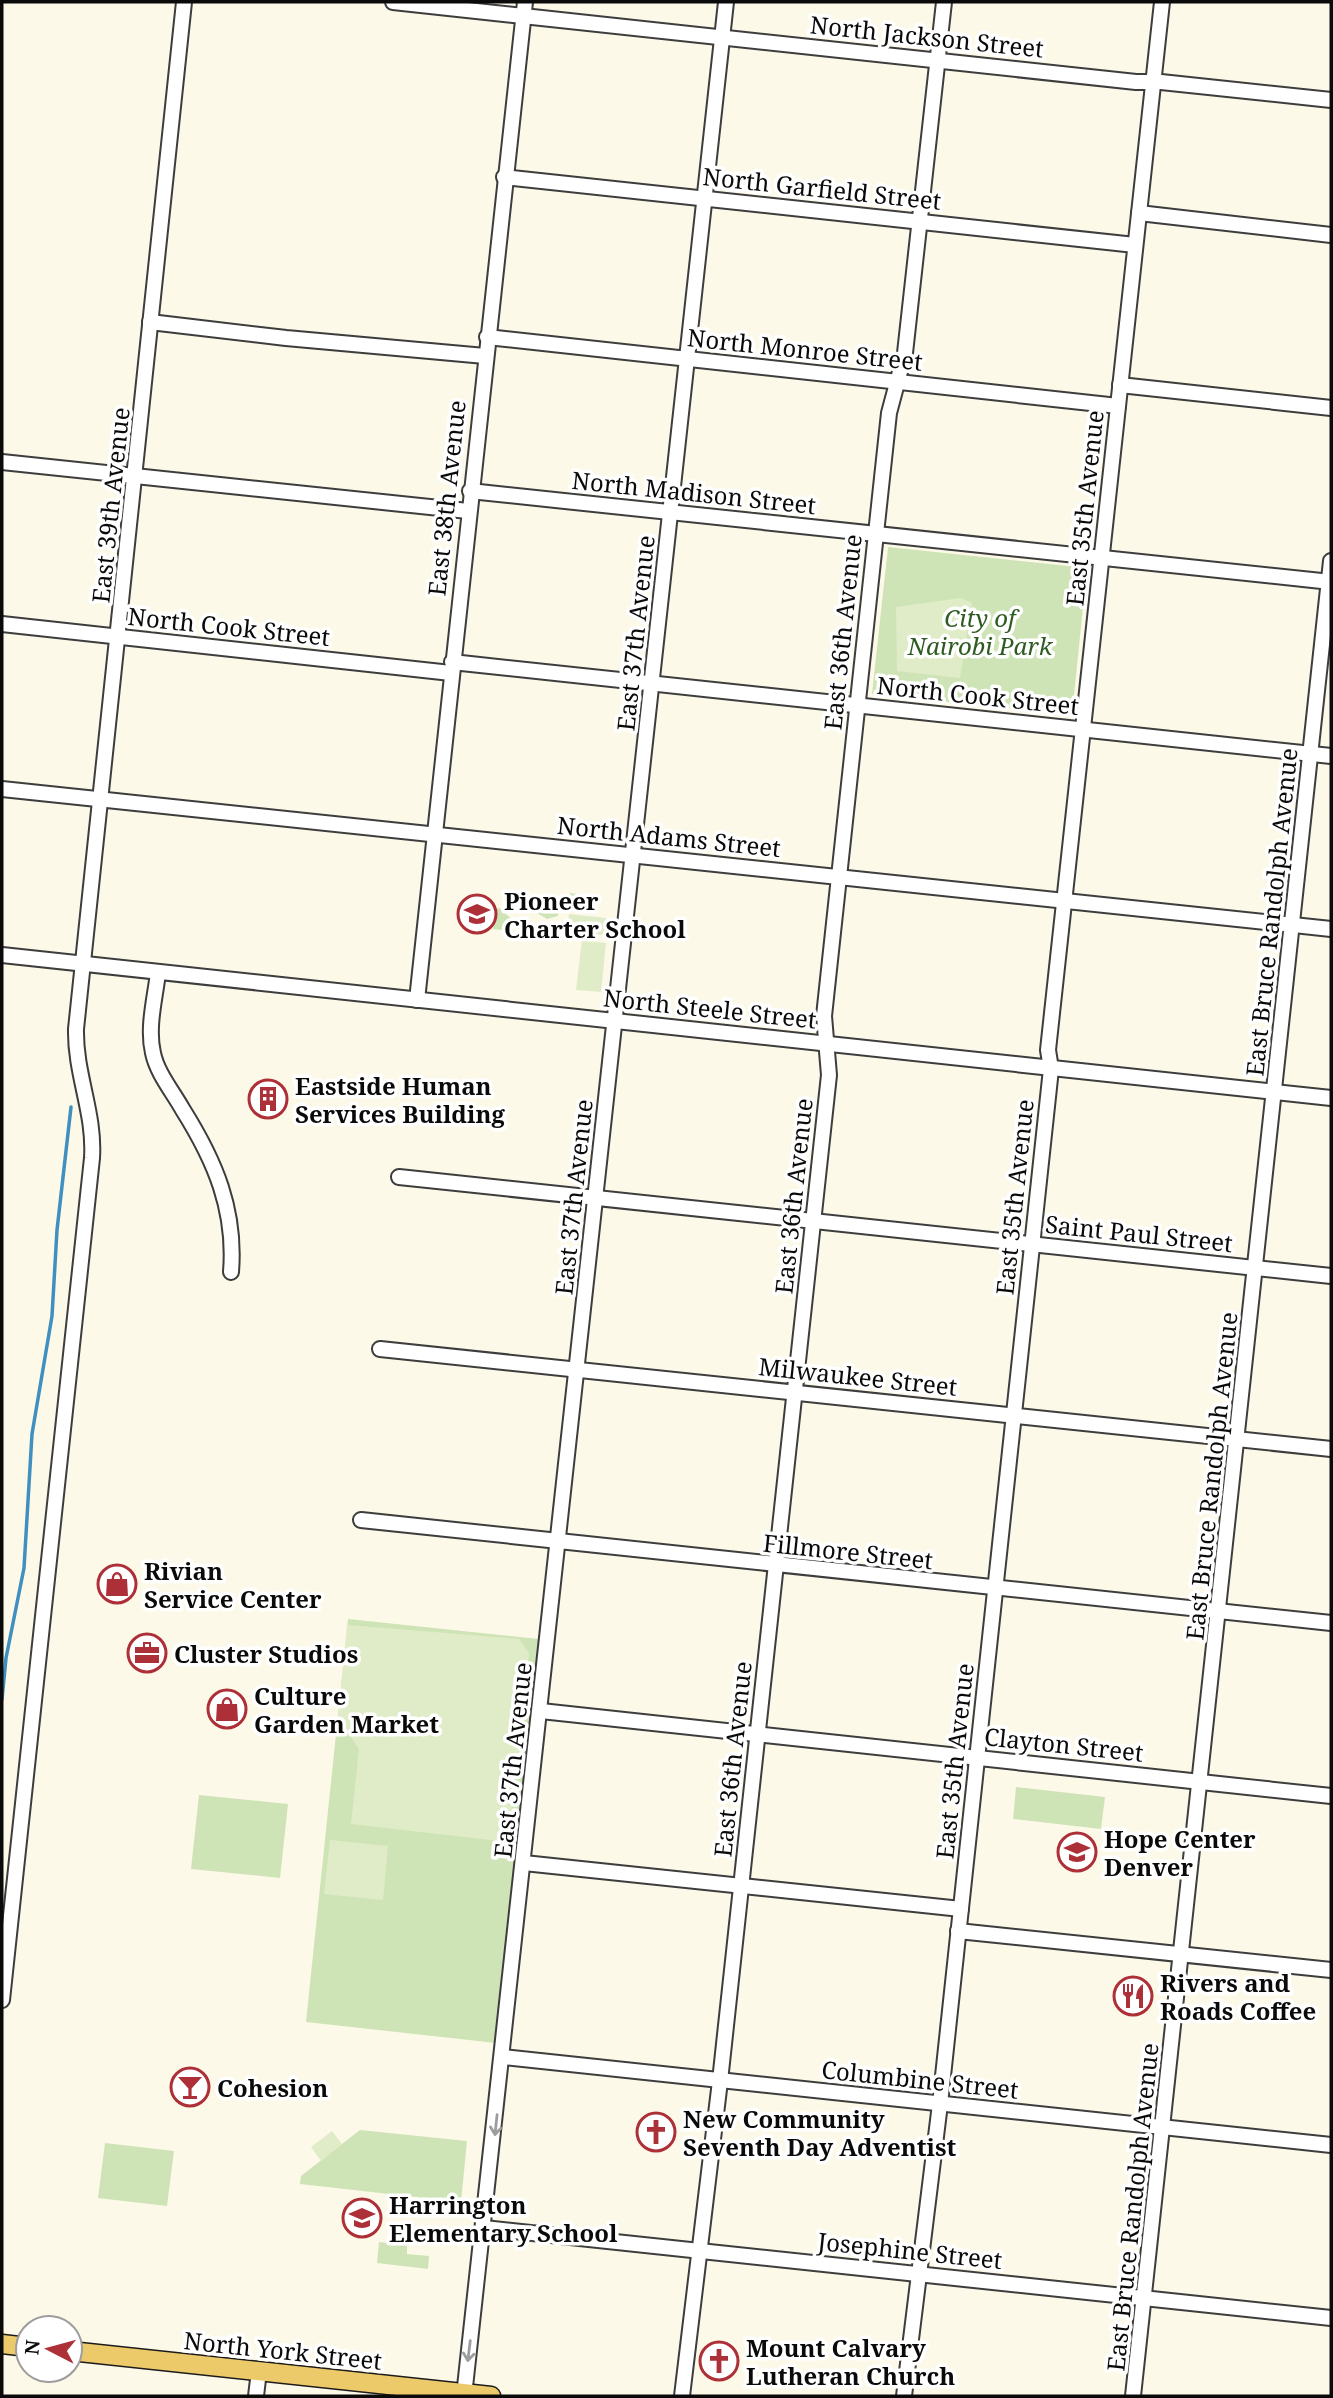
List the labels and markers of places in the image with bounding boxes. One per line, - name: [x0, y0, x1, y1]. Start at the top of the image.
- place label: Pioneer Charter School: [504, 884, 686, 945]
- school or university icon: Pioneer Charter School: [456, 893, 498, 935]
- place label: Eastside Human Services Building: [295, 1069, 505, 1130]
- building icon: Eastside Human Services Building: [247, 1078, 289, 1120]
- place label: Rivian Service Center: [144, 1554, 322, 1615]
- shop icon: Rivian Service Center: [96, 1563, 138, 1605]
- office icon: Cluster Studios: [126, 1632, 168, 1674]
- place label: Cluster Studios: [174, 1637, 358, 1670]
- place label: Culture Garden Market: [254, 1679, 439, 1740]
- shop icon: Culture Garden Market: [206, 1688, 248, 1730]
- place label: Hope Center Denver: [1104, 1822, 1256, 1883]
- school or university icon: Hope Center Denver: [1056, 1831, 1098, 1873]
- place label: Rivers and Roads Coffee: [1160, 1966, 1316, 2027]
- restaurant icon: Rivers and Roads Coffee: [1112, 1975, 1154, 2017]
- bar icon: Cohesion: [169, 2066, 211, 2108]
- place label: Cohesion: [217, 2071, 328, 2104]
- place label: New Community Seventh Day Adventist: [683, 2102, 956, 2163]
- church icon: New Community Seventh Day Adventist: [635, 2111, 677, 2153]
- place label: Harrington Elementary School: [389, 2188, 618, 2249]
- school or university icon: Harrington Elementary School: [341, 2197, 383, 2239]
- place label: Mount Calvary Lutheran Church: [746, 2331, 955, 2392]
- church icon: Mount Calvary Lutheran Church: [698, 2340, 740, 2382]

